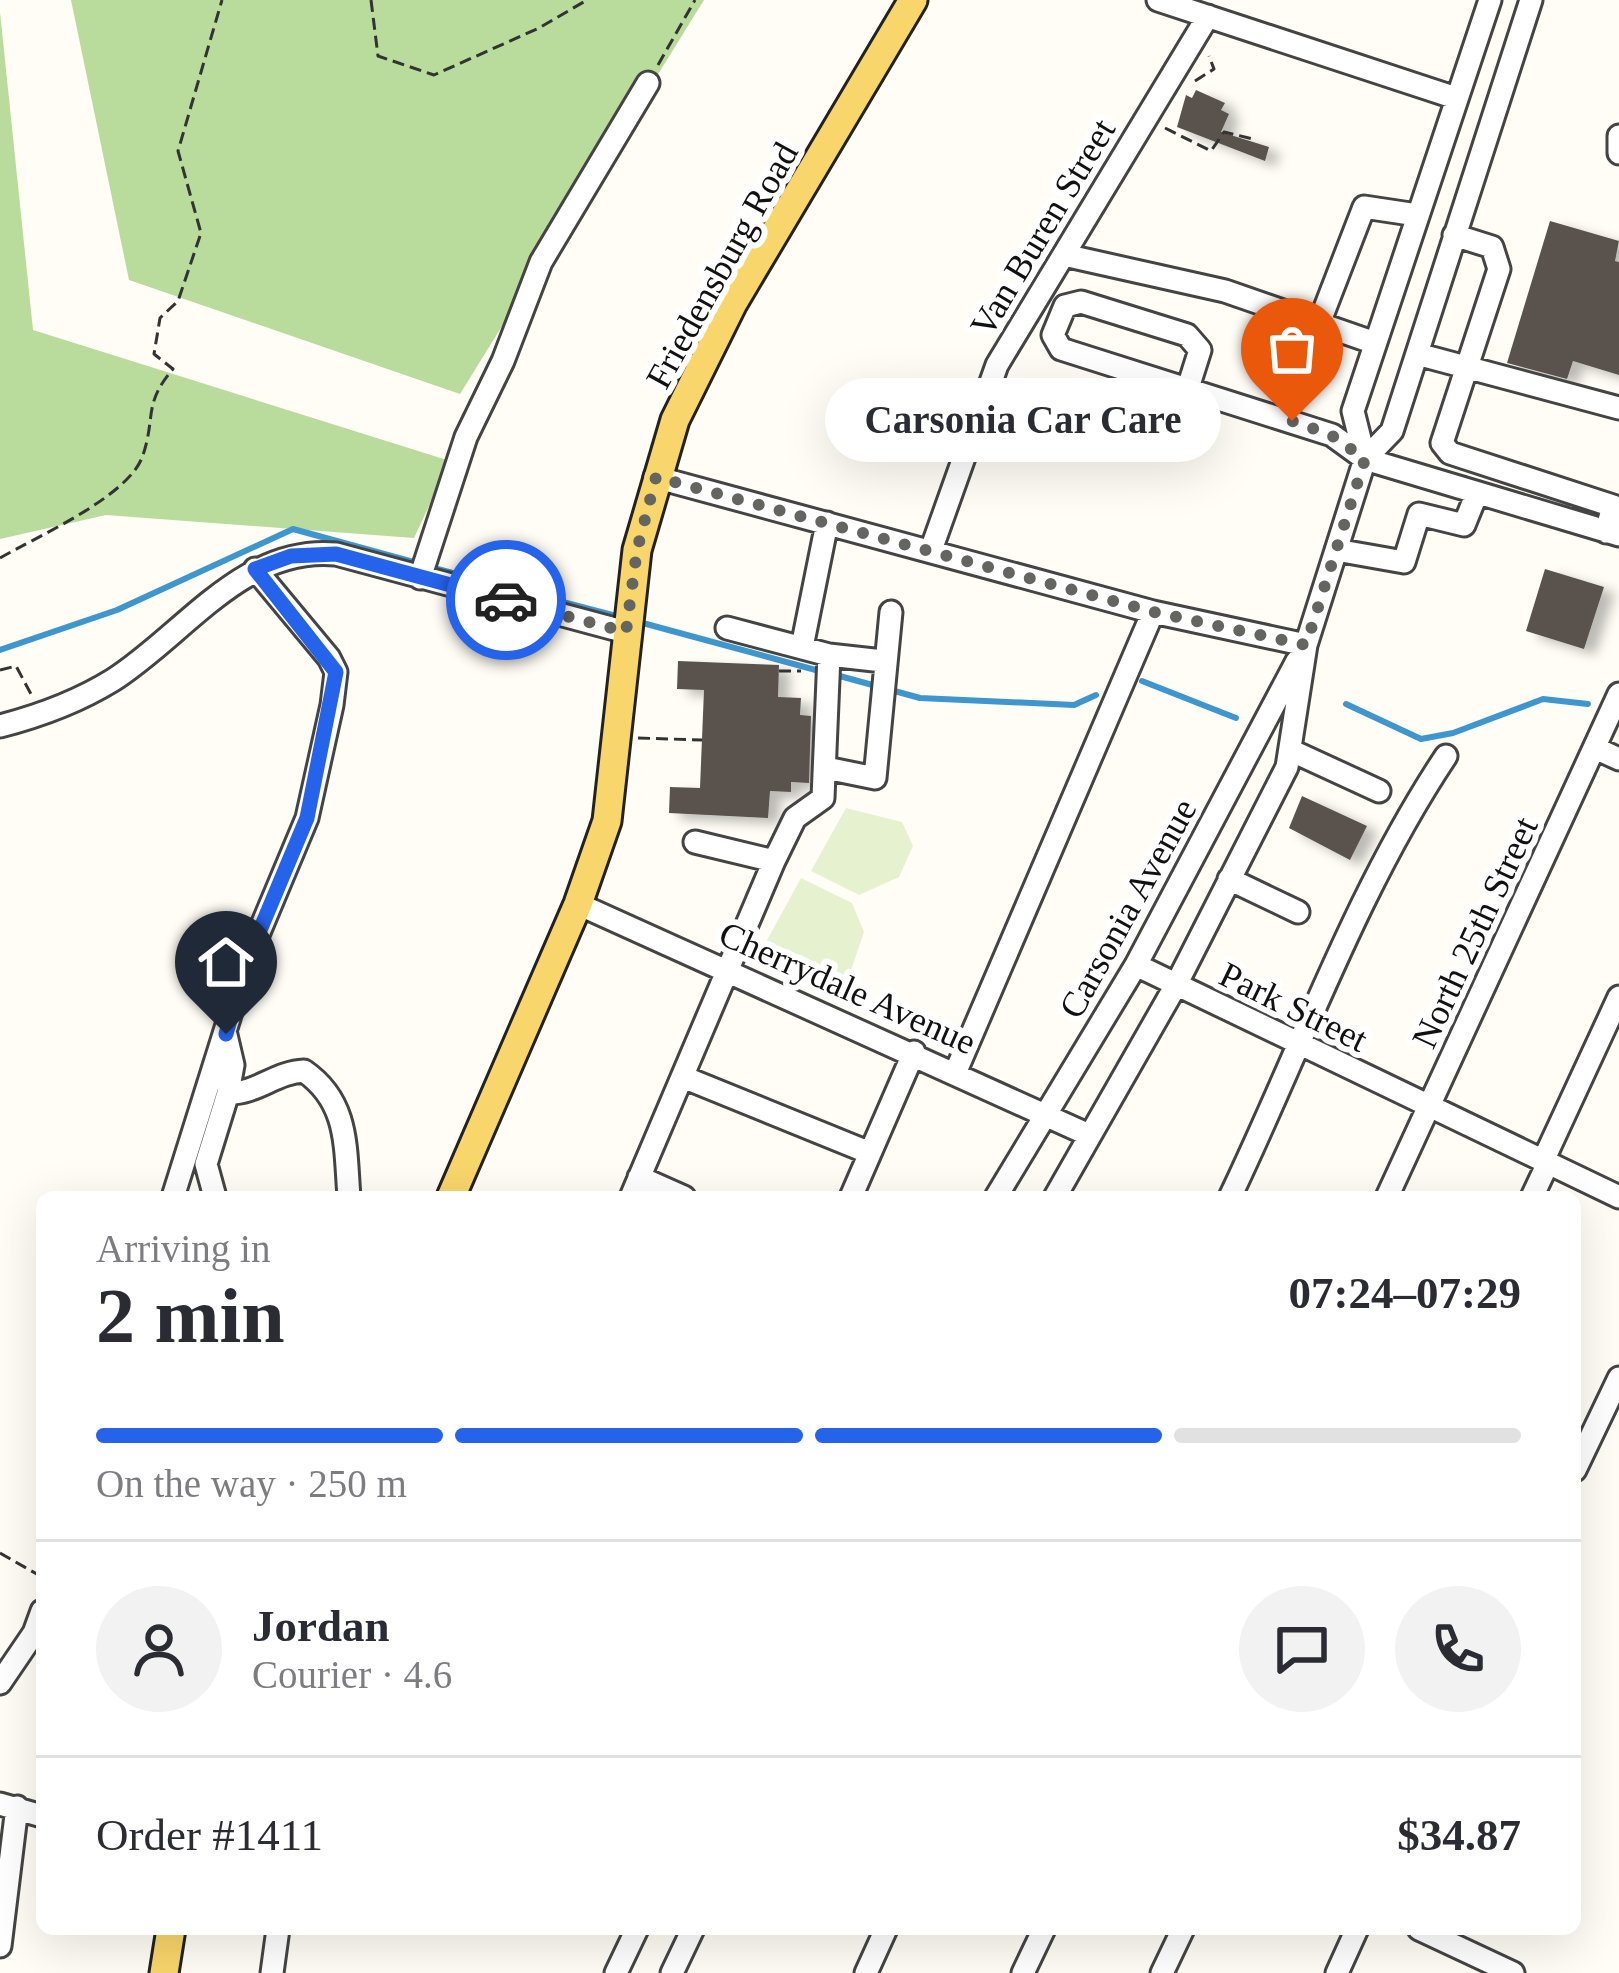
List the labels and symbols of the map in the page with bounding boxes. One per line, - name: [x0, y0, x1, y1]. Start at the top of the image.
- street label: Van Buren Street: [962, 112, 1123, 343]
- street label: Friedensburg Road: [638, 136, 806, 395]
- pin: [1241, 298, 1343, 421]
- callout: Carsonia Car Care: [824, 379, 1220, 463]
- courier: [446, 540, 566, 660]
- street label: Carsonia Avenue: [1051, 792, 1205, 1025]
- street label: North 25th Street: [1404, 811, 1546, 1054]
- pin: [175, 911, 277, 1034]
- street label: Cherrydale Avenue: [713, 913, 982, 1062]
- street label: Park Street: [1213, 954, 1374, 1060]

